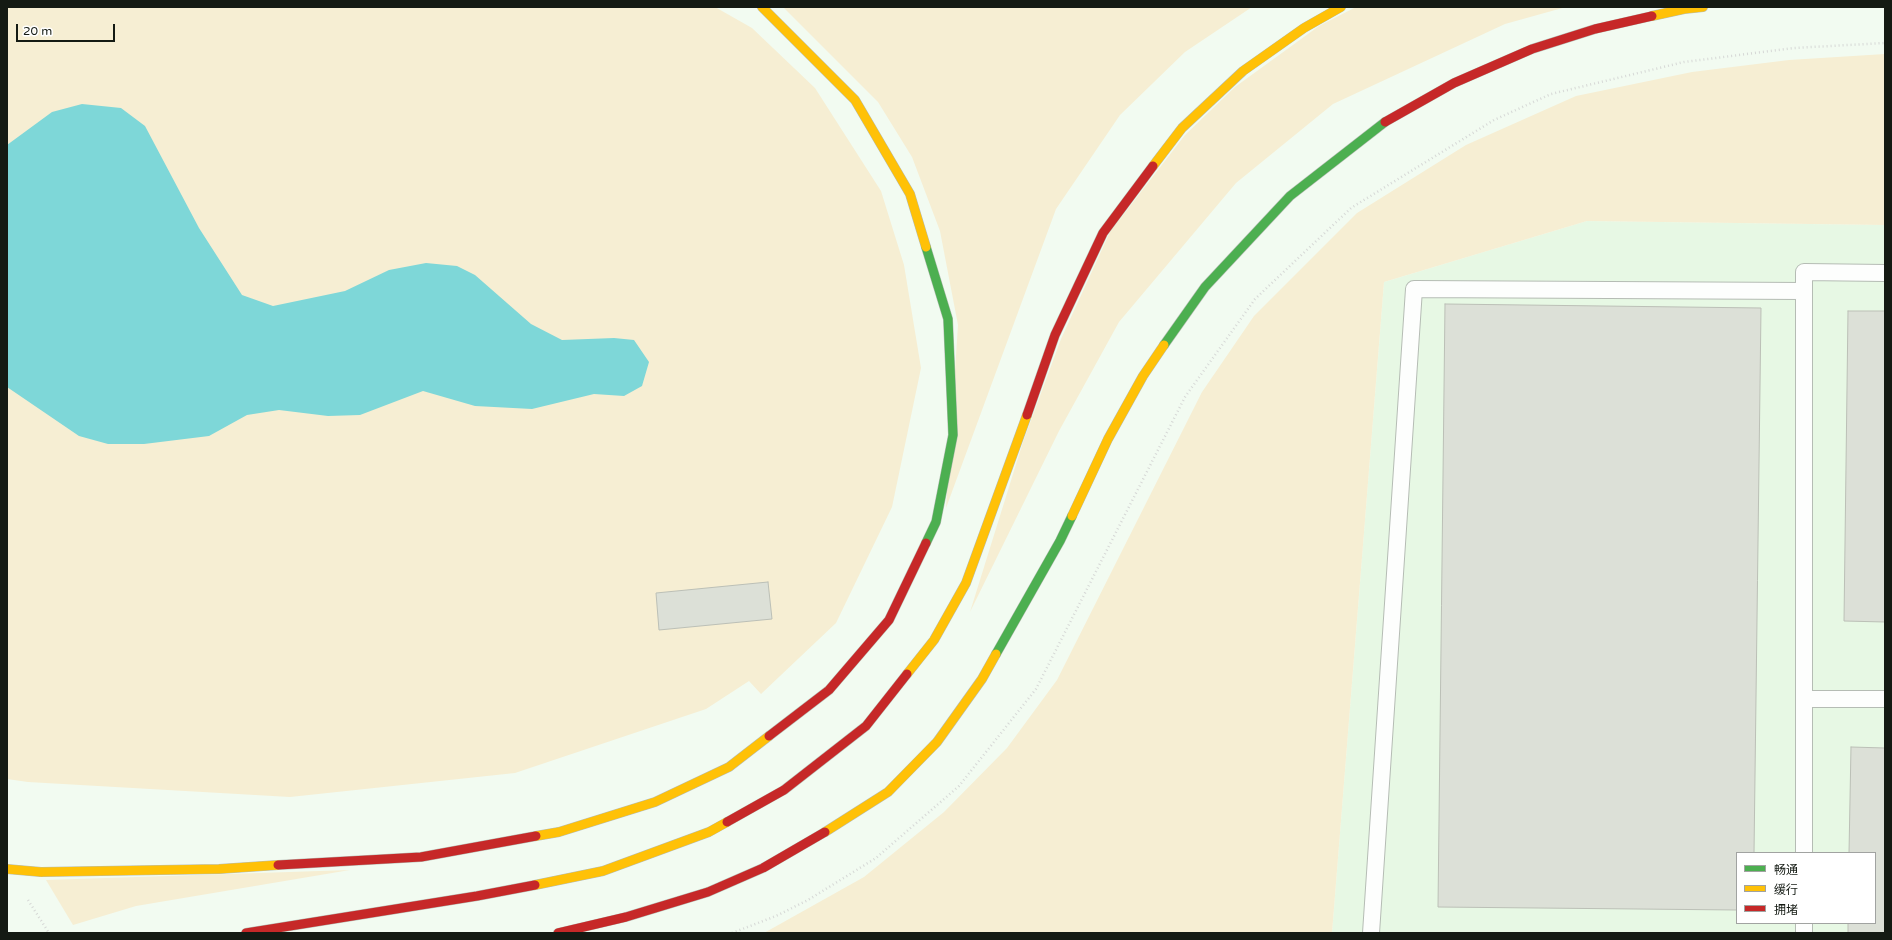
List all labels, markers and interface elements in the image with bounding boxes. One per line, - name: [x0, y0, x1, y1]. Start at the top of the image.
- scale bar: [18, 16, 117, 42]
- text: 20 m: [23, 24, 52, 38]
- legend: [1736, 852, 1876, 924]
- text: 畅通: [1774, 863, 1798, 877]
- text: 缓行: [1774, 883, 1798, 897]
- text: 拥堵: [1774, 903, 1798, 917]

